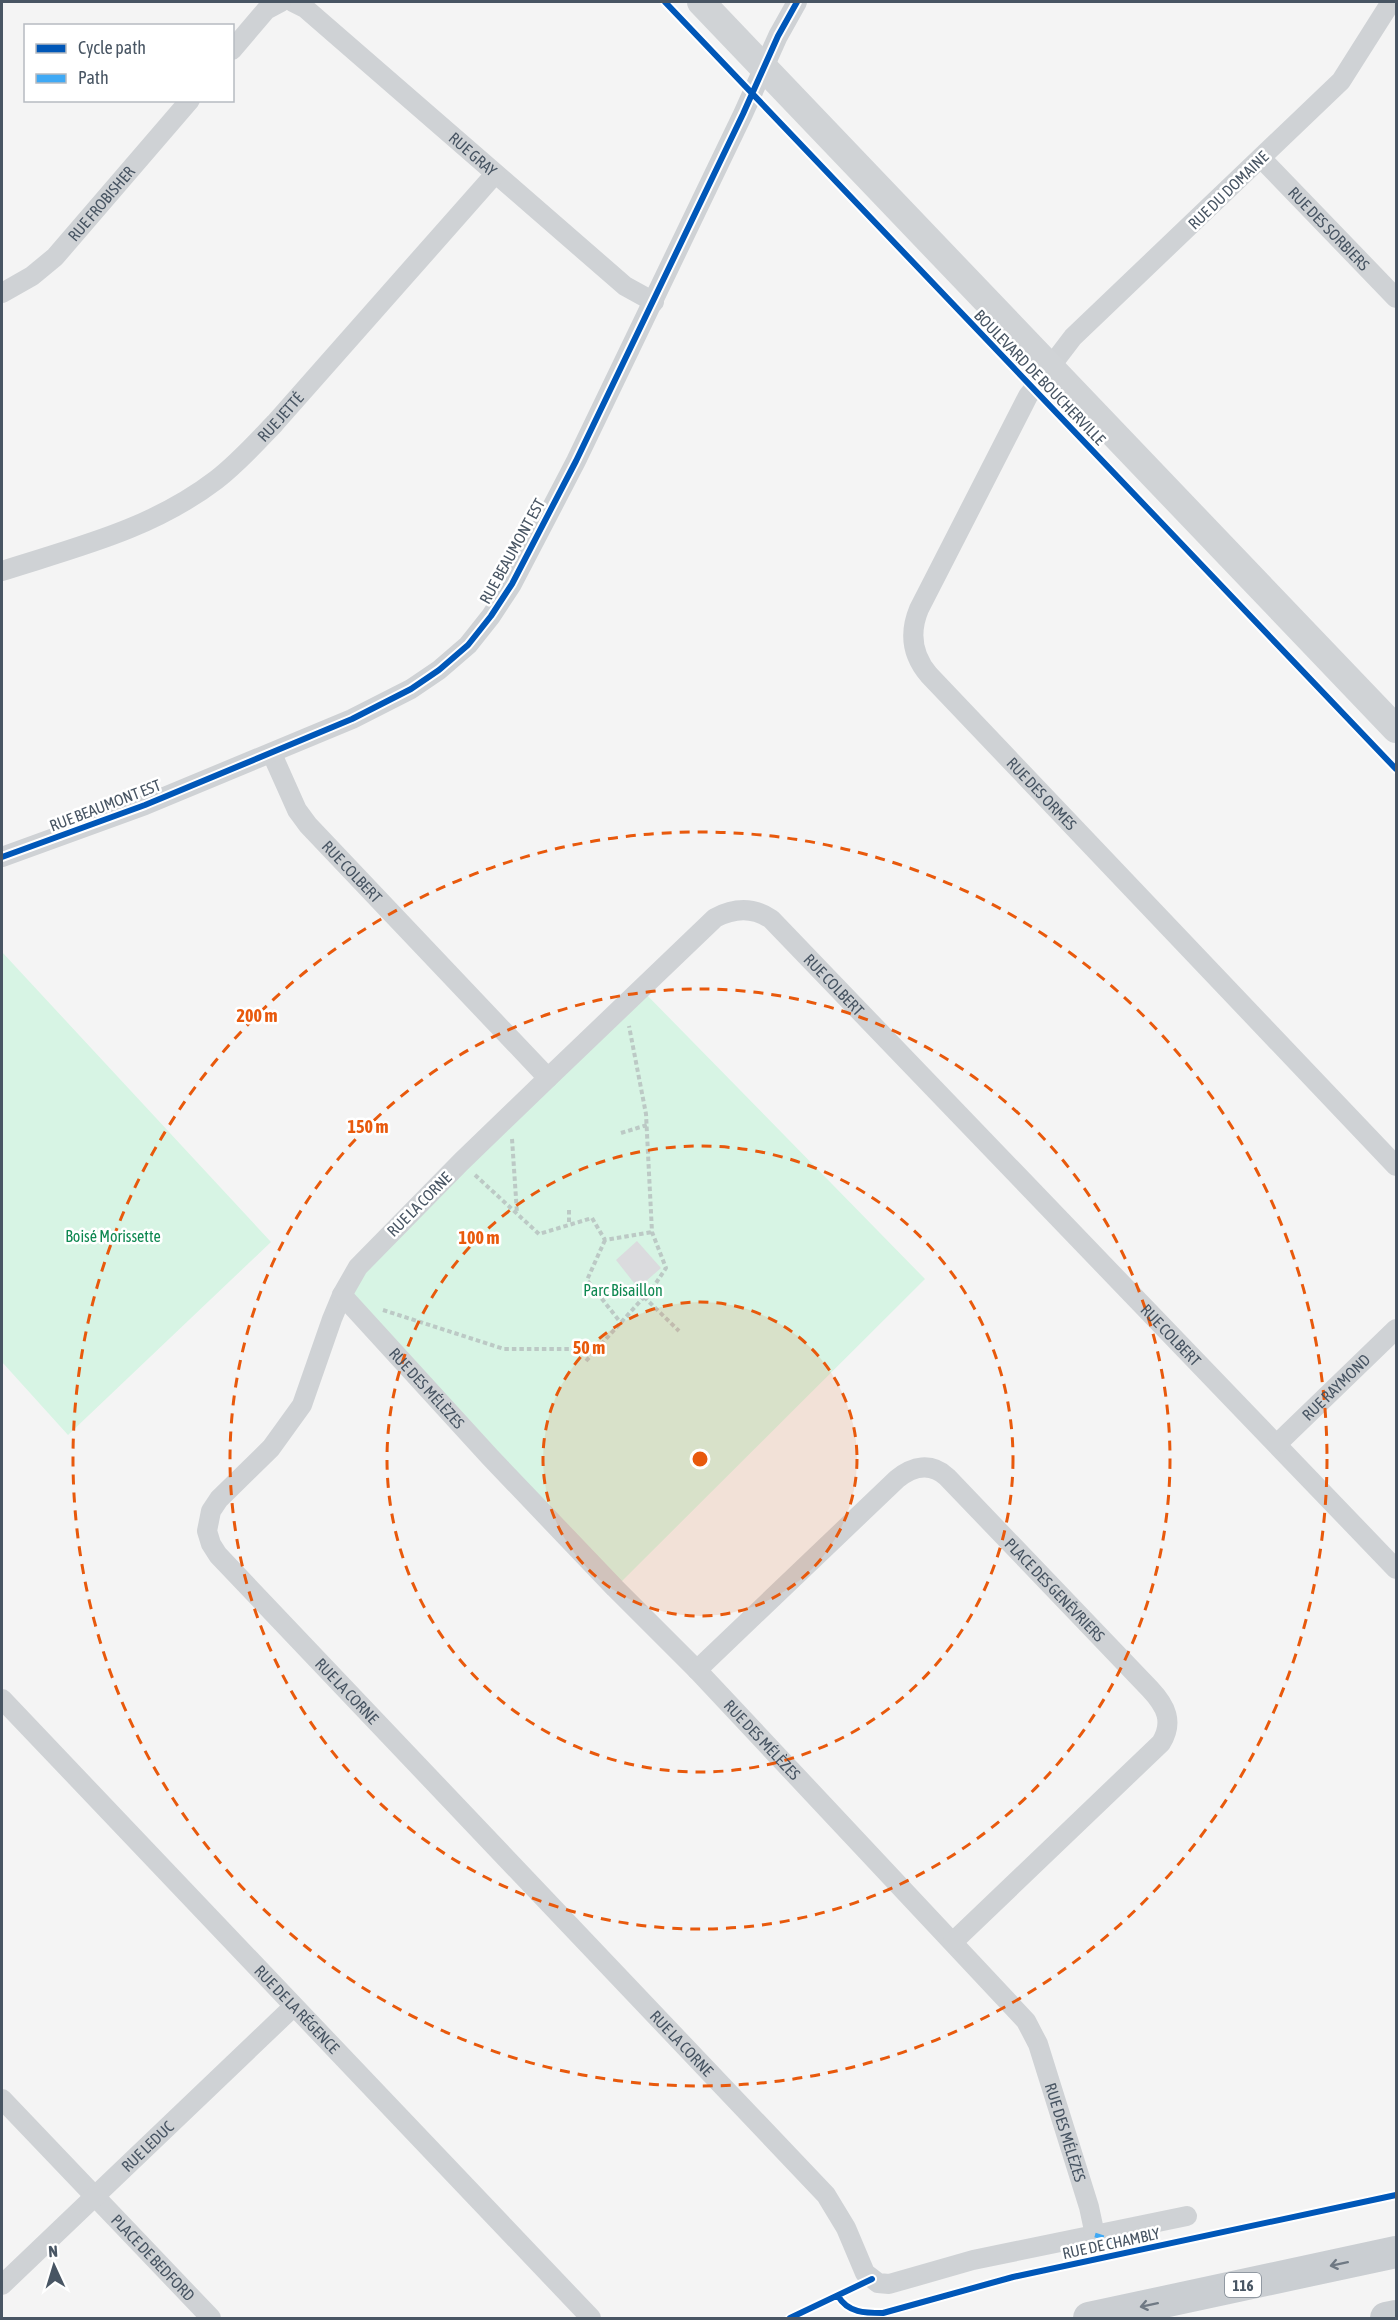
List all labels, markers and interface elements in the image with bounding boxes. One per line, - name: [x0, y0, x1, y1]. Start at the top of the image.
- legend: [24, 24, 234, 102]
- text: Cycle path: [78, 37, 146, 58]
- text: Path: [78, 67, 109, 88]
- street label: RUE GRAY: [446, 128, 501, 180]
- street label: RUE DU DOMAINE: [1184, 147, 1272, 233]
- street label: RUE FROBISHER: [64, 162, 138, 244]
- street label: RUE DES SORBIERS: [1285, 183, 1373, 274]
- street label: BOULEVARD DE BOUCHERVILLE: [971, 306, 1109, 448]
- street label: RUE JETTÉ: [254, 389, 307, 445]
- street label: RUE BEAUMONT EST: [476, 495, 548, 607]
- street label: RUE DES ORMES: [1003, 754, 1081, 834]
- street label: RUE BEAUMONT EST: [47, 776, 163, 834]
- street label: RUE COLBERT: [319, 837, 386, 906]
- street label: RUE COLBERT: [800, 950, 868, 1019]
- text: 200 m: [237, 1005, 277, 1026]
- text: 150 m: [348, 1116, 388, 1137]
- street label: RUE LA CORNE: [383, 1168, 455, 1240]
- park label: Boisé Morissette: [65, 1227, 161, 1245]
- text: 100 m: [459, 1227, 499, 1248]
- park label: Parc Bisaillon: [583, 1281, 663, 1299]
- street label: RUE COLBERT: [1137, 1300, 1205, 1369]
- text: 50 m: [573, 1337, 605, 1358]
- street label: RUE DES MÉLÈZES: [386, 1344, 468, 1432]
- street label: RUE RAYMOND: [1298, 1350, 1374, 1424]
- centre of rings: [690, 1449, 710, 1469]
- street label: PLACE DES GENÉVRIERS: [1001, 1534, 1109, 1645]
- street label: RUE LA CORNE: [312, 1654, 382, 1727]
- street label: RUE DES MÉLÈZES: [721, 1696, 804, 1783]
- street label: RUE DE LA RÉGENCE: [251, 1961, 343, 2057]
- street label: RUE LA CORNE: [647, 2007, 717, 2080]
- street label: RUE DES MÉLÈZES: [1042, 2081, 1090, 2184]
- street label: RUE LEDUC: [118, 2117, 177, 2175]
- street label: PLACE DE BEDFORD: [108, 2211, 198, 2304]
- street label: RUE DE CHAMBLY: [1061, 2224, 1162, 2262]
- north arrow: [24, 2236, 84, 2296]
- text: N: [48, 2242, 58, 2260]
- one-way arrow: [1330, 2259, 1350, 2270]
- road number: 116: [1225, 2273, 1261, 2297]
- one-way arrow: [1139, 2300, 1159, 2311]

